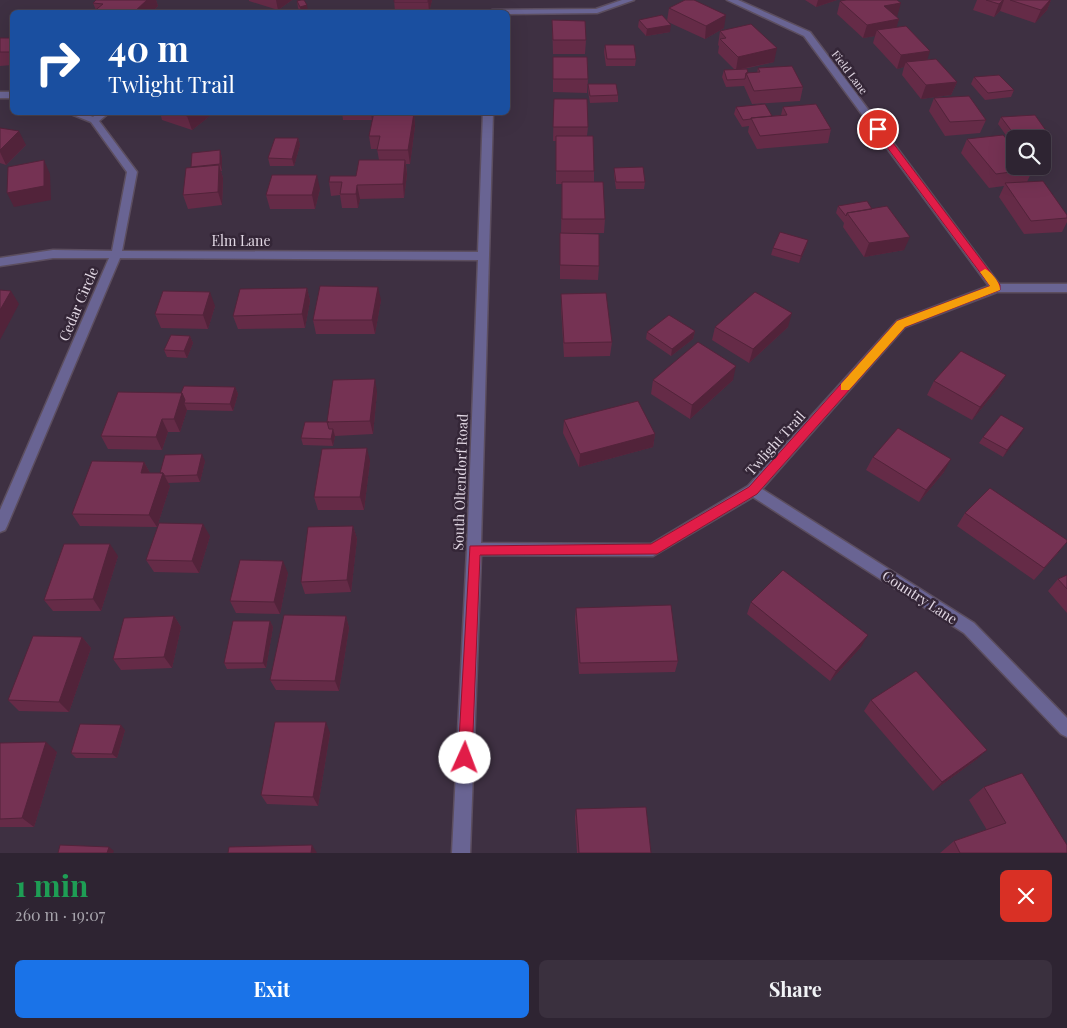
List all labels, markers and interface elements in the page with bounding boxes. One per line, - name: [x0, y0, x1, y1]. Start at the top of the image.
- text: 40 m: [108, 24, 189, 71]
- icon: right: [25, 30, 90, 95]
- street label: Field Lane: [829, 47, 872, 97]
- text: Twlight Trail: [108, 69, 235, 99]
- pin: [857, 108, 899, 150]
- icon: arrive: [864, 115, 892, 143]
- map controls: [1006, 130, 1051, 175]
- button: search: [1006, 130, 1051, 175]
- street label: Elm Lane: [211, 231, 271, 250]
- street label: Cedar Circle: [54, 264, 102, 344]
- street label: Twlight Trail: [741, 407, 809, 479]
- street label: South Oltendorf Road: [448, 413, 472, 551]
- street label: Country Lane: [879, 566, 961, 628]
- position arrow: [438, 731, 490, 783]
- text: 1 min: [15, 865, 89, 905]
- button: close: [1000, 870, 1052, 922]
- text: 260 m · 19:07: [15, 904, 105, 925]
- button: Exit: [15, 960, 529, 1018]
- button: Share: [539, 960, 1052, 1018]

